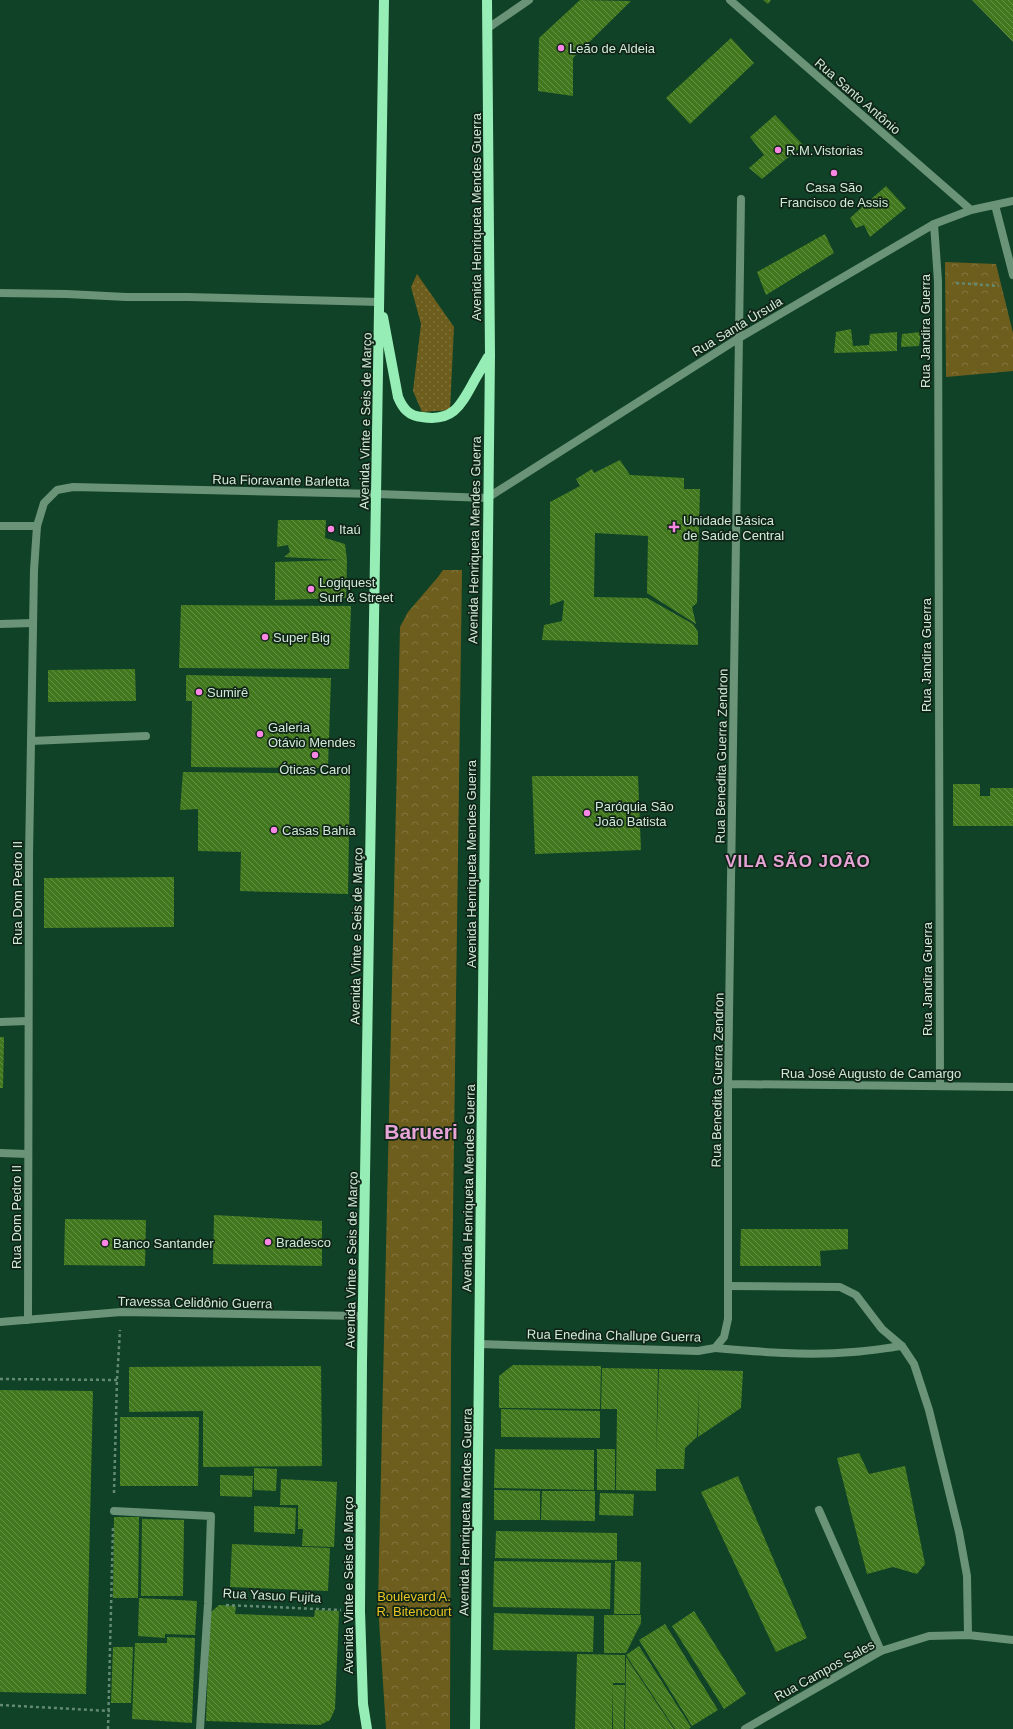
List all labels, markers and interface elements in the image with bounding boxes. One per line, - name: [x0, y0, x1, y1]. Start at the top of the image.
- place label: Leão de Aldeia: [569, 41, 656, 56]
- marker: Leão de Aldeia: [556, 43, 566, 53]
- street label: Rua Santo Antônio: [812, 55, 904, 138]
- street label: Avenida Henriqueta Mendes Guerra: [469, 112, 484, 321]
- place label: R.M.Vistorias: [786, 143, 864, 158]
- marker: R.M.Vistorias: [773, 145, 783, 155]
- marker: Casa São Francisco de Assis: [829, 168, 839, 178]
- place label: Casa São Francisco de Assis: [780, 180, 889, 210]
- street label: Rua Jandira Guerra: [918, 273, 933, 388]
- street label: Rua Santa Úrsula: [689, 293, 786, 359]
- street label: Avenida Vinte e Seis de Março: [356, 332, 375, 510]
- street label: Avenida Henriqueta Mendes Guerra: [465, 435, 484, 644]
- street label: Rua Fioravante Barletta: [212, 472, 351, 489]
- place label: Unidade Básica de Saúde Central: [683, 513, 784, 543]
- marker: Unidade Básica de Saúde Central: [668, 521, 680, 533]
- place label: Itaú: [339, 522, 361, 537]
- marker: Itaú: [326, 524, 336, 534]
- place label: Logiquest Surf & Street: [319, 575, 394, 605]
- marker: Logiquest Surf & Street: [306, 584, 316, 594]
- street label: Rua Jandira Guerra: [919, 597, 934, 712]
- place label: Super Big: [273, 630, 330, 645]
- marker: Super Big: [260, 632, 270, 642]
- street label: Rua Benedita Guerra Zendron: [712, 668, 731, 844]
- place label: Sumirê: [207, 685, 248, 700]
- marker: Sumirê: [194, 687, 204, 697]
- place label: Galeria Otávio Mendes: [268, 720, 356, 750]
- marker: Galeria Otávio Mendes: [255, 729, 265, 739]
- marker: Óticas Carol: [310, 750, 320, 760]
- street label: Avenida Henriqueta Mendes Guerra: [464, 759, 479, 968]
- place label: Óticas Carol: [279, 762, 351, 777]
- place label: Paróquia São João Batista: [595, 799, 674, 829]
- marker: Paróquia São João Batista: [582, 808, 592, 818]
- place label: Casas Bahia: [282, 823, 356, 838]
- marker: Casas Bahia: [269, 825, 279, 835]
- street label: Rua Dom Pedro II: [10, 841, 25, 945]
- street label: Avenida Vinte e Seis de Março: [347, 847, 366, 1025]
- district label: VILA SÃO JOÃO: [725, 851, 871, 871]
- street label: Rua Jandira Guerra: [920, 921, 935, 1036]
- street label: Rua Benedita Guerra Zendron: [708, 992, 727, 1168]
- street label: Rua José Augusto de Camargo: [781, 1066, 961, 1081]
- street label: Avenida Henriqueta Mendes Guerra: [459, 1083, 478, 1292]
- district label: Barueri: [384, 1120, 458, 1143]
- street label: Rua Dom Pedro II: [9, 1165, 24, 1269]
- street label: Avenida Vinte e Seis de Março: [342, 1171, 361, 1349]
- place label: Bradesco: [276, 1235, 331, 1250]
- place label: Banco Santander: [113, 1236, 214, 1251]
- marker: Bradesco: [263, 1237, 273, 1247]
- marker: Banco Santander: [100, 1238, 110, 1248]
- street label: Travessa Celidônio Guerra: [117, 1294, 273, 1311]
- street label: Rua Enedina Challupe Guerra: [527, 1326, 702, 1345]
- street label: Avenida Henriqueta Mendes Guerra: [456, 1407, 475, 1616]
- street label: Avenida Vinte e Seis de Março: [341, 1496, 356, 1674]
- street label: Rua Yasuo Fujita: [222, 1585, 322, 1606]
- park label: Boulevard A. R. Bitencourt: [376, 1589, 452, 1619]
- street label: Rua Campos Sales: [772, 1636, 877, 1704]

